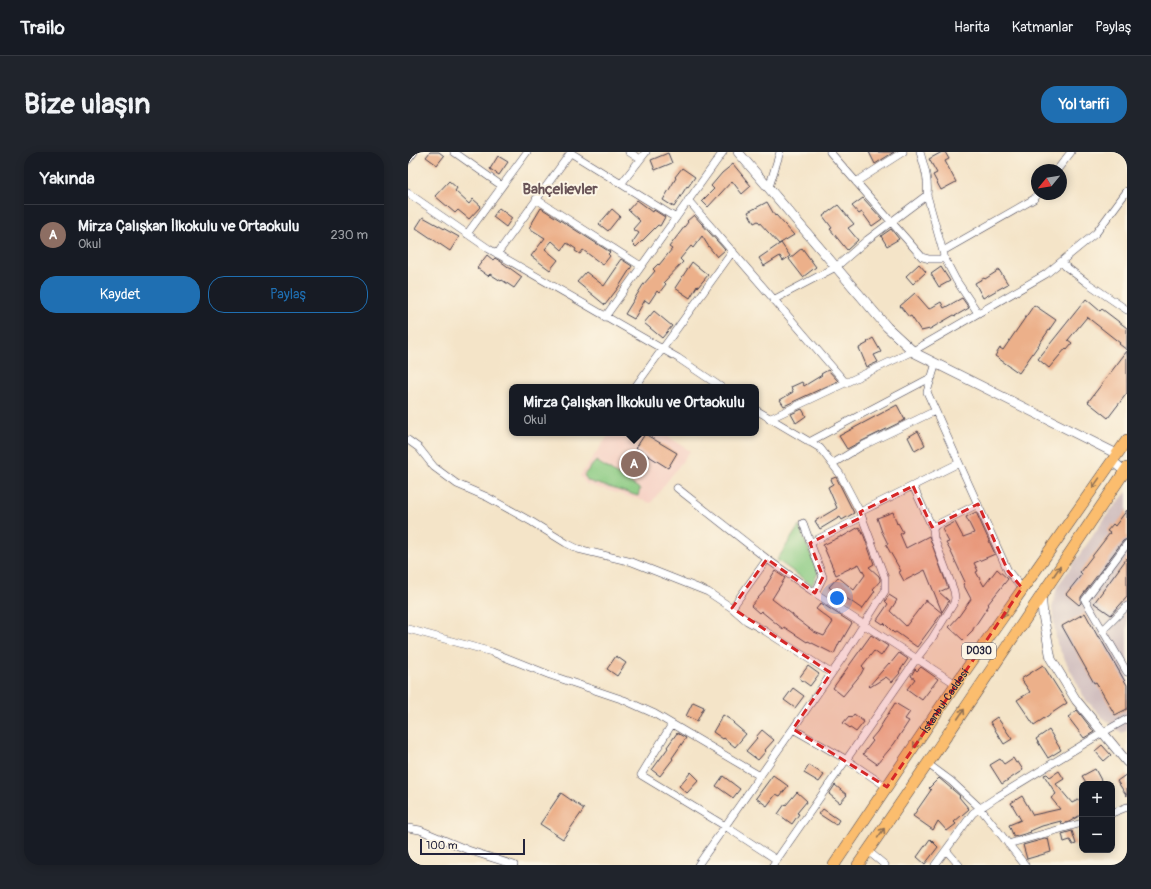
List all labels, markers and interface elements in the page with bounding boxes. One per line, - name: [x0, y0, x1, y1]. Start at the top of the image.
- text: Trailo: [20, 16, 65, 40]
- text: Harita: [954, 19, 990, 36]
- text: Katmanlar: [1012, 19, 1073, 36]
- text: Paylaş: [1095, 19, 1131, 36]
- button: Yol tarifi: [1041, 86, 1127, 123]
- text: Bize ulaşın: [24, 87, 150, 122]
- north arrow: [1031, 164, 1067, 200]
- text: Yakında: [40, 168, 95, 189]
- district label: Bahçelievler: [522, 180, 598, 199]
- text: Mirza Çalışkan İlkokulu ve Ortaokulu: [78, 217, 299, 236]
- text: A: [49, 227, 57, 243]
- text: 230 m: [331, 227, 368, 243]
- text: Okul: [78, 236, 101, 252]
- button: Kaydet: [40, 276, 200, 313]
- button: Paylaş: [208, 276, 368, 313]
- popup: [509, 384, 759, 436]
- text: Mirza Çalışkan İlkokulu ve Ortaokulu: [523, 393, 745, 412]
- text: Okul: [523, 412, 547, 428]
- pin: A: [621, 449, 647, 479]
- one-way arrow: [1092, 477, 1100, 488]
- one-way arrow: [1053, 566, 1061, 577]
- your location: [827, 588, 847, 608]
- one-way arrow: [1002, 606, 1010, 617]
- road number: D030: [962, 643, 996, 659]
- street label: İstanbul Caddesi: [918, 666, 972, 736]
- one-way arrow: [958, 708, 966, 720]
- one-way arrow: [913, 737, 921, 748]
- map controls: [1079, 781, 1115, 853]
- button: +: [1079, 781, 1115, 817]
- button: −: [1079, 817, 1115, 853]
- one-way arrow: [877, 828, 885, 839]
- scale bar: [420, 837, 525, 856]
- text: 100 m: [426, 839, 457, 852]

